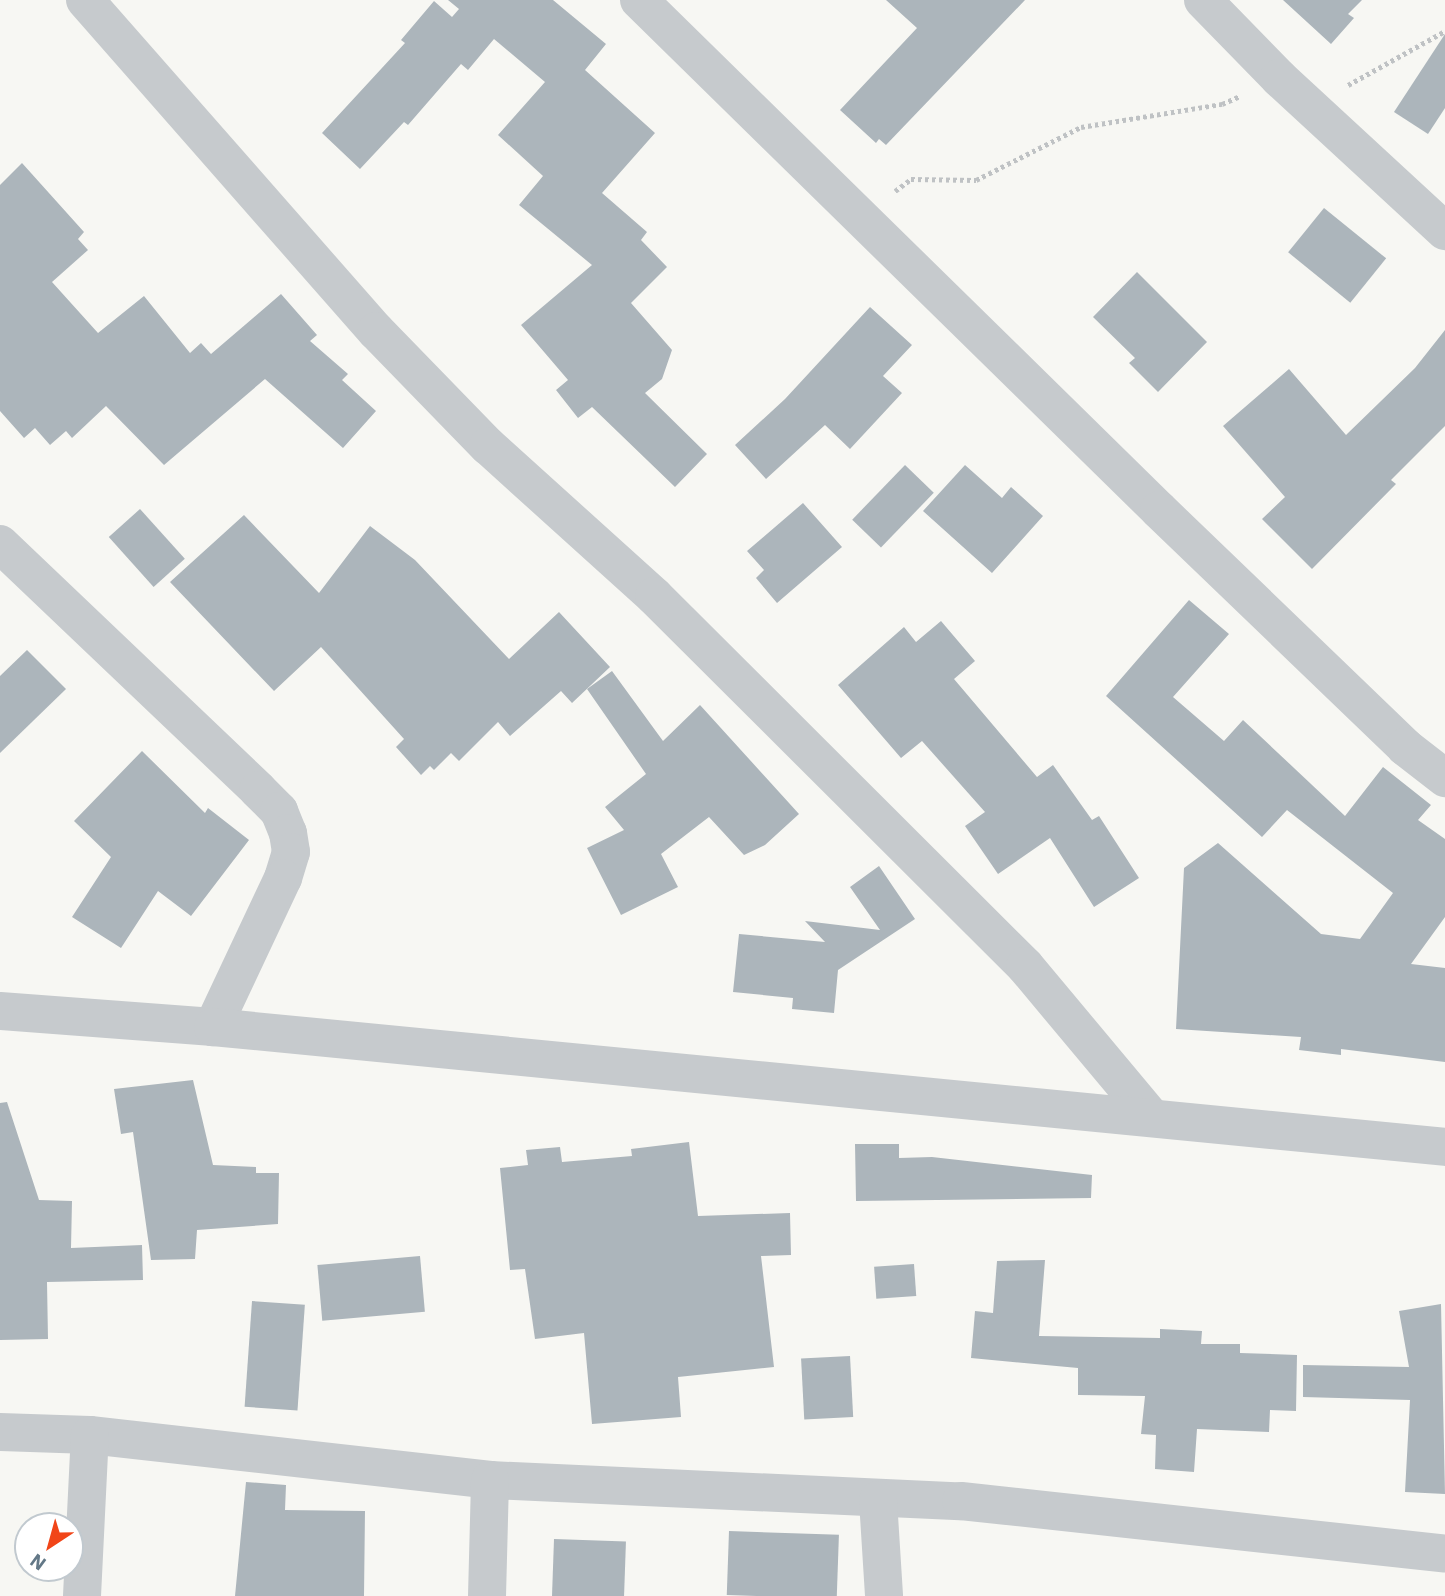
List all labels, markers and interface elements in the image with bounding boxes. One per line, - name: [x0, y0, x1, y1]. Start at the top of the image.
- north arrow: [14, 1512, 84, 1582]
- text: N: [25, 1549, 50, 1576]

